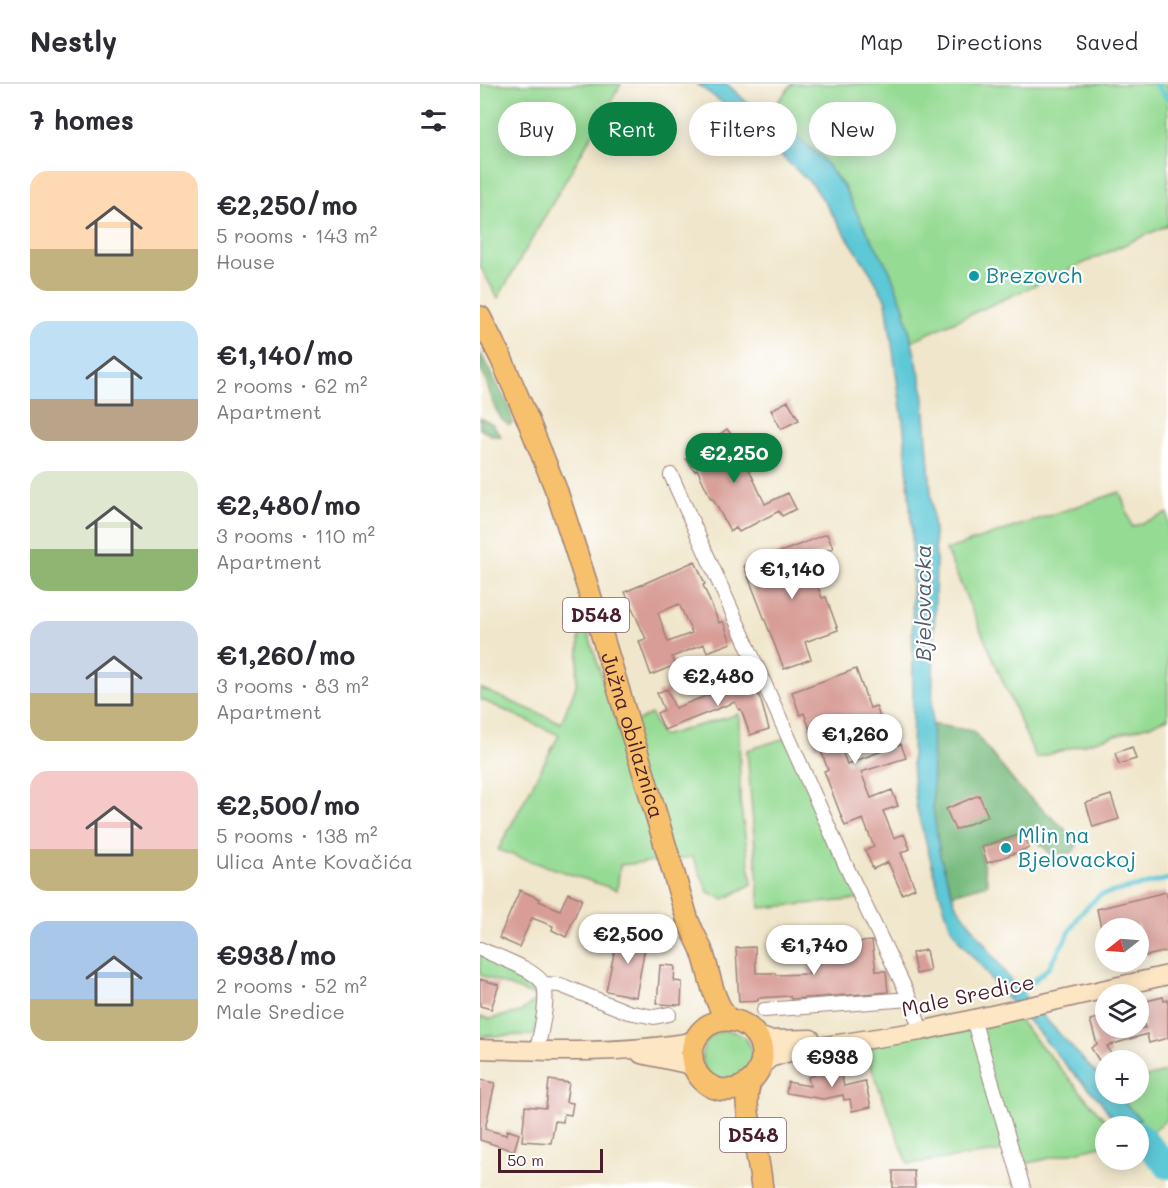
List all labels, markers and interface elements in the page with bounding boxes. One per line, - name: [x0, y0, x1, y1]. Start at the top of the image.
- text: Nestly: [30, 23, 117, 59]
- text: Map: [860, 28, 903, 55]
- text: Directions: [936, 28, 1043, 55]
- text: Saved: [1076, 28, 1138, 55]
- chip: Buy: [498, 102, 576, 156]
- chip: Rent: [588, 102, 677, 156]
- chip: Filters: [689, 102, 797, 156]
- chip: New: [809, 102, 896, 156]
- text: 7 homes: [30, 103, 134, 137]
- icon: filters: [417, 104, 450, 137]
- text: €2,250/mo: [216, 188, 358, 222]
- icon: home: [78, 195, 150, 267]
- text: 5 rooms · 143 m²: [216, 222, 377, 248]
- text: House: [216, 248, 275, 274]
- place label: Brezovch: [986, 261, 1082, 288]
- marker: Brezovch: [967, 269, 981, 283]
- text: €1,140/mo: [216, 338, 353, 372]
- icon: home: [78, 345, 150, 417]
- text: 2 rooms · 62 m²: [216, 372, 368, 398]
- text: Apartment: [216, 398, 322, 424]
- pin: €2,250: [685, 433, 783, 484]
- text: €2,250: [699, 439, 769, 465]
- text: €2,480/mo: [216, 488, 361, 522]
- icon: home: [78, 495, 150, 567]
- text: 3 rooms · 110 m²: [216, 522, 375, 548]
- water label: Bjelovacka: [908, 545, 937, 661]
- text: Apartment: [216, 548, 322, 574]
- pin: €1,140: [743, 549, 841, 600]
- text: €1,140: [759, 555, 825, 581]
- road number: D548: [563, 598, 629, 632]
- text: €1,260/mo: [216, 638, 355, 672]
- icon: home: [78, 645, 150, 717]
- street label: Južna obilaznica: [596, 649, 671, 821]
- pin: €2,480: [669, 656, 767, 707]
- text: €2,480: [682, 662, 754, 688]
- text: 3 rooms · 83 m²: [216, 672, 369, 698]
- text: Apartment: [216, 698, 322, 724]
- pin: €1,260: [806, 714, 904, 765]
- text: €1,260: [821, 720, 889, 746]
- text: €2,500/mo: [216, 788, 360, 822]
- icon: home: [78, 795, 150, 867]
- place label: Mlin na Bjelovackoj: [1018, 821, 1136, 872]
- text: 5 rooms · 138 m²: [216, 822, 378, 848]
- marker: Mlin na Bjelovackoj: [999, 841, 1013, 855]
- text: Ulica Ante Kovačića: [216, 848, 413, 874]
- pin: €2,500: [579, 914, 677, 965]
- north arrow: [1095, 918, 1149, 972]
- map controls: [1095, 918, 1149, 1170]
- text: €2,500: [593, 920, 663, 946]
- pin: €1,740: [765, 925, 863, 976]
- text: €1,740: [780, 931, 848, 957]
- text: €938/mo: [216, 938, 336, 972]
- icon: home: [78, 945, 150, 1017]
- street label: Male Sredice: [899, 967, 1037, 1022]
- text: 2 rooms · 52 m²: [216, 972, 367, 998]
- button: layers: [1095, 984, 1149, 1038]
- text: Male Sredice: [216, 998, 345, 1024]
- pin: €938: [796, 1037, 868, 1088]
- text: €938: [806, 1043, 858, 1069]
- button: +: [1095, 1050, 1149, 1104]
- button: −: [1095, 1116, 1149, 1170]
- road number: D548: [720, 1118, 786, 1152]
- scale bar: [498, 1146, 603, 1174]
- text: 50 m: [507, 1149, 544, 1170]

